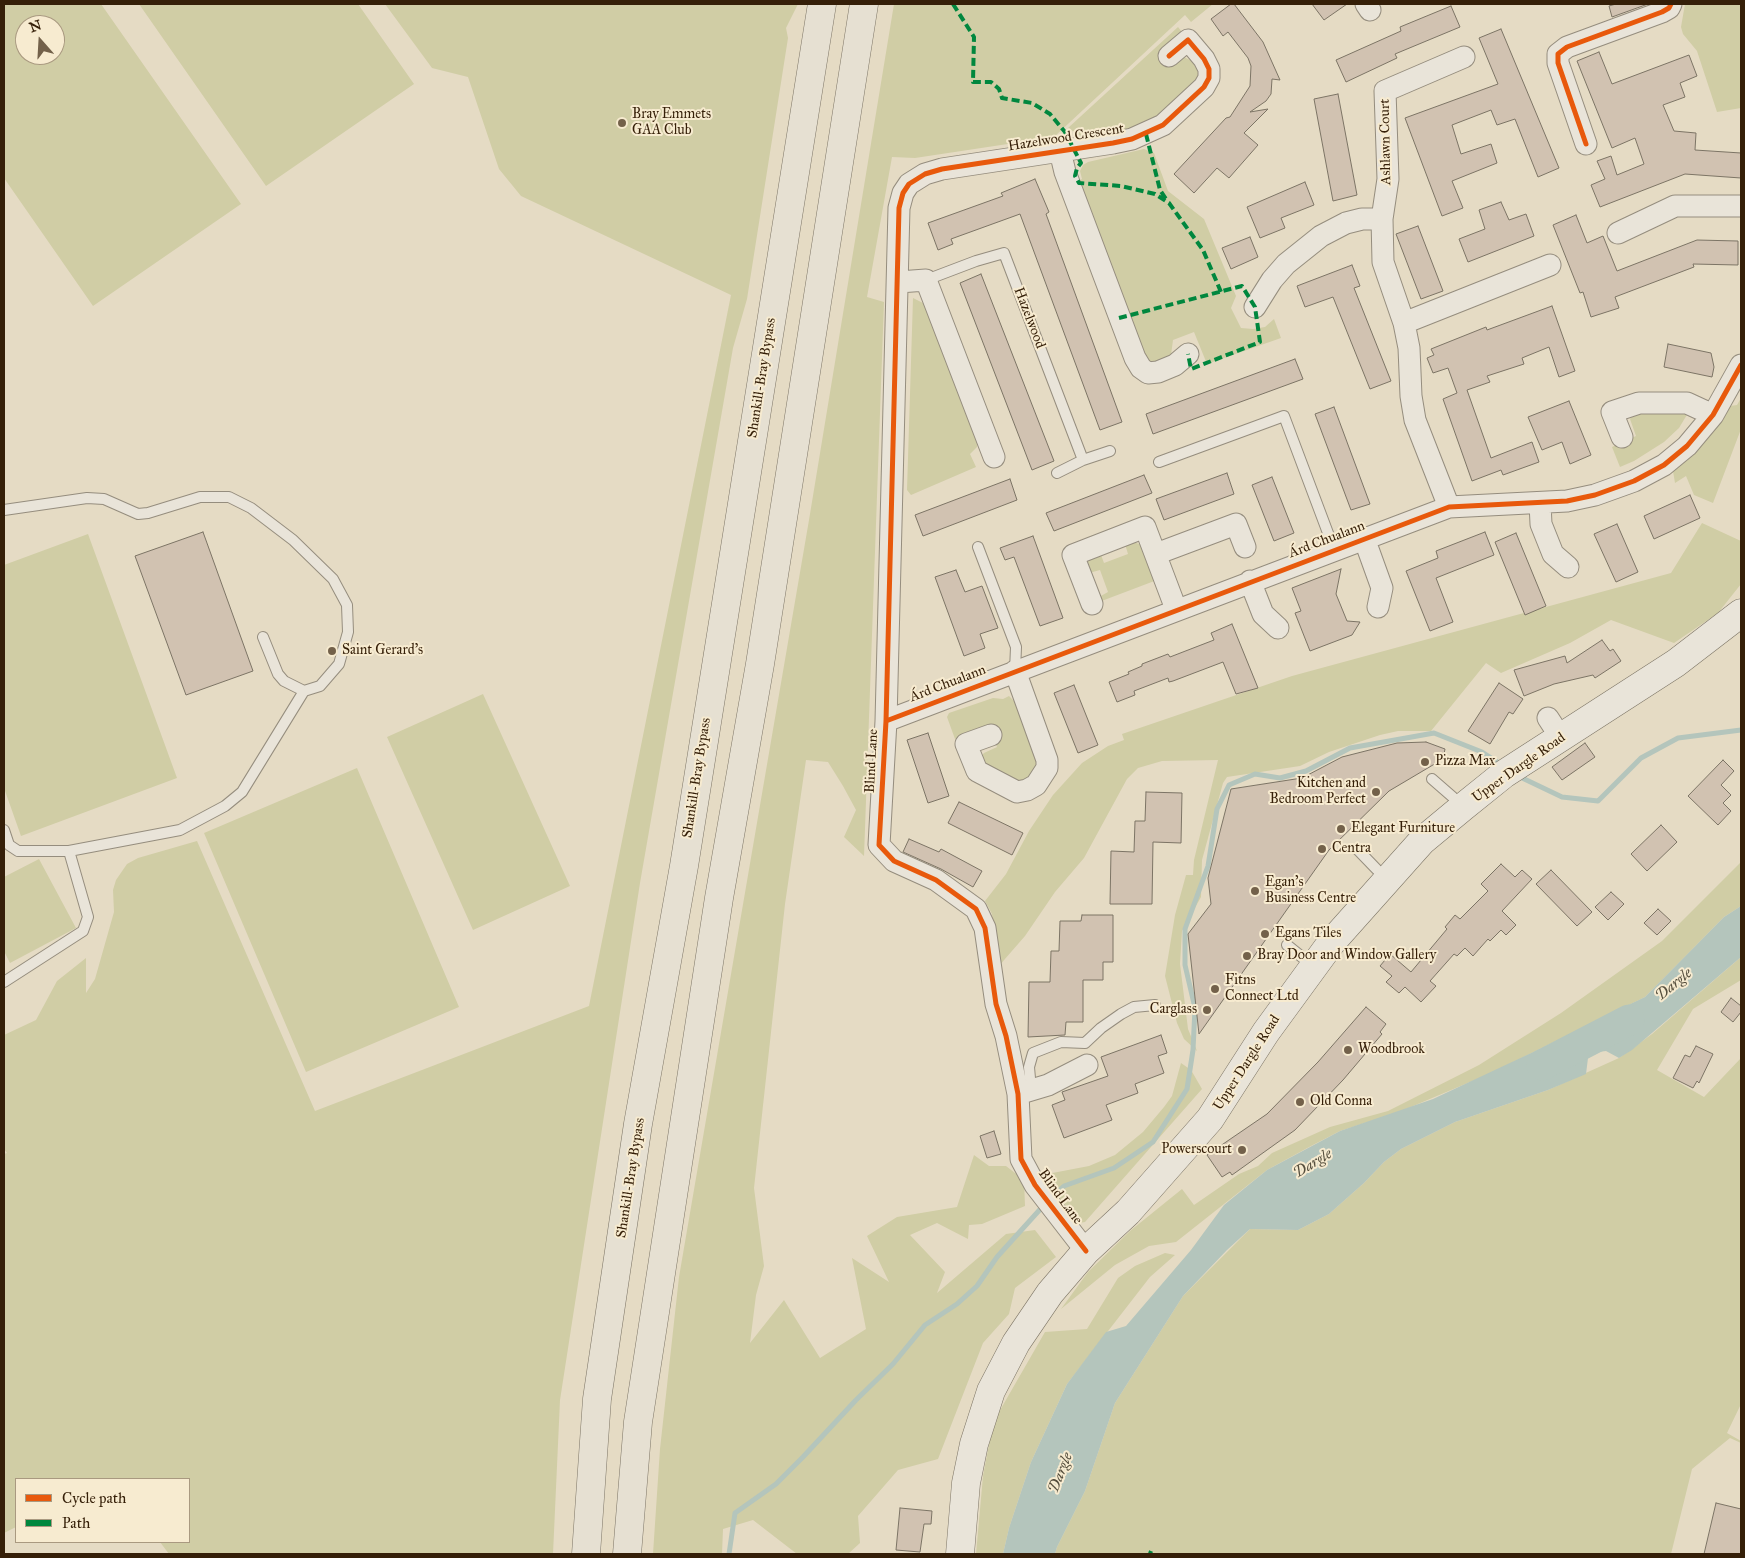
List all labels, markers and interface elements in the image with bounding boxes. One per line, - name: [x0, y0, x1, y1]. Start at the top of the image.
- north arrow: [15, 15, 65, 65]
- text: N: [27, 16, 44, 36]
- street label: Ashlawn Court: [1377, 99, 1395, 185]
- place label: Bray Emmets GAA Club: [632, 107, 711, 140]
- marker: Bray Emmets GAA Club: [616, 117, 628, 129]
- street label: Hazelwood Crescent: [1007, 121, 1125, 155]
- street label: Hazelwood: [1010, 285, 1048, 351]
- street label: Shankill-Bray Bypass: [744, 317, 780, 439]
- street label: Árd Chualann: [1287, 518, 1367, 562]
- place label: Saint Gerard's: [342, 643, 423, 659]
- marker: Saint Gerard's: [326, 645, 338, 657]
- street label: Árd Chualann: [908, 662, 988, 706]
- street label: Shankill-Bray Bypass: [679, 717, 715, 839]
- street label: Blind Lane: [862, 729, 882, 793]
- street label: Upper Dargle Road: [1469, 730, 1569, 806]
- place label: Pizza Max: [1435, 754, 1495, 770]
- marker: Pizza Max: [1419, 756, 1431, 768]
- place label: Kitchen and Bedroom Perfect: [1270, 776, 1366, 809]
- marker: Kitchen and Bedroom Perfect: [1370, 786, 1382, 798]
- place label: Elegant Furniture: [1351, 821, 1455, 837]
- marker: Elegant Furniture: [1335, 823, 1347, 835]
- place label: Centra: [1332, 841, 1371, 857]
- marker: Centra: [1316, 843, 1328, 855]
- place label: Egan's Business Centre: [1265, 875, 1356, 908]
- marker: Egan's Business Centre: [1249, 885, 1261, 897]
- place label: Egans Tiles: [1275, 926, 1341, 942]
- marker: Egans Tiles: [1259, 928, 1271, 940]
- place label: Bray Door and Window Gallery: [1257, 948, 1436, 964]
- marker: Bray Door and Window Gallery: [1241, 950, 1253, 962]
- water label: Dargle: [1652, 965, 1696, 1005]
- place label: Fitns Connect Ltd: [1225, 973, 1299, 1006]
- marker: Fitns Connect Ltd: [1209, 983, 1221, 995]
- place label: Carglass: [1150, 1002, 1197, 1018]
- marker: Carglass: [1201, 1004, 1213, 1016]
- street label: Upper Dargle Road: [1210, 1012, 1284, 1114]
- place label: Woodbrook: [1358, 1042, 1425, 1058]
- marker: Woodbrook: [1342, 1044, 1354, 1056]
- place label: Old Conna: [1310, 1094, 1372, 1110]
- marker: Old Conna: [1294, 1096, 1306, 1108]
- street label: Shankill-Bray Bypass: [613, 1117, 649, 1239]
- place label: Powerscourt: [1161, 1142, 1232, 1158]
- marker: Powerscourt: [1236, 1144, 1248, 1156]
- water label: Dargle: [1291, 1146, 1335, 1182]
- street label: Blind Lane: [1034, 1166, 1086, 1228]
- water label: Dargle: [1045, 1450, 1077, 1496]
- legend: [15, 1478, 190, 1543]
- text: Cycle path: [62, 1489, 126, 1507]
- text: Path: [62, 1514, 90, 1532]

